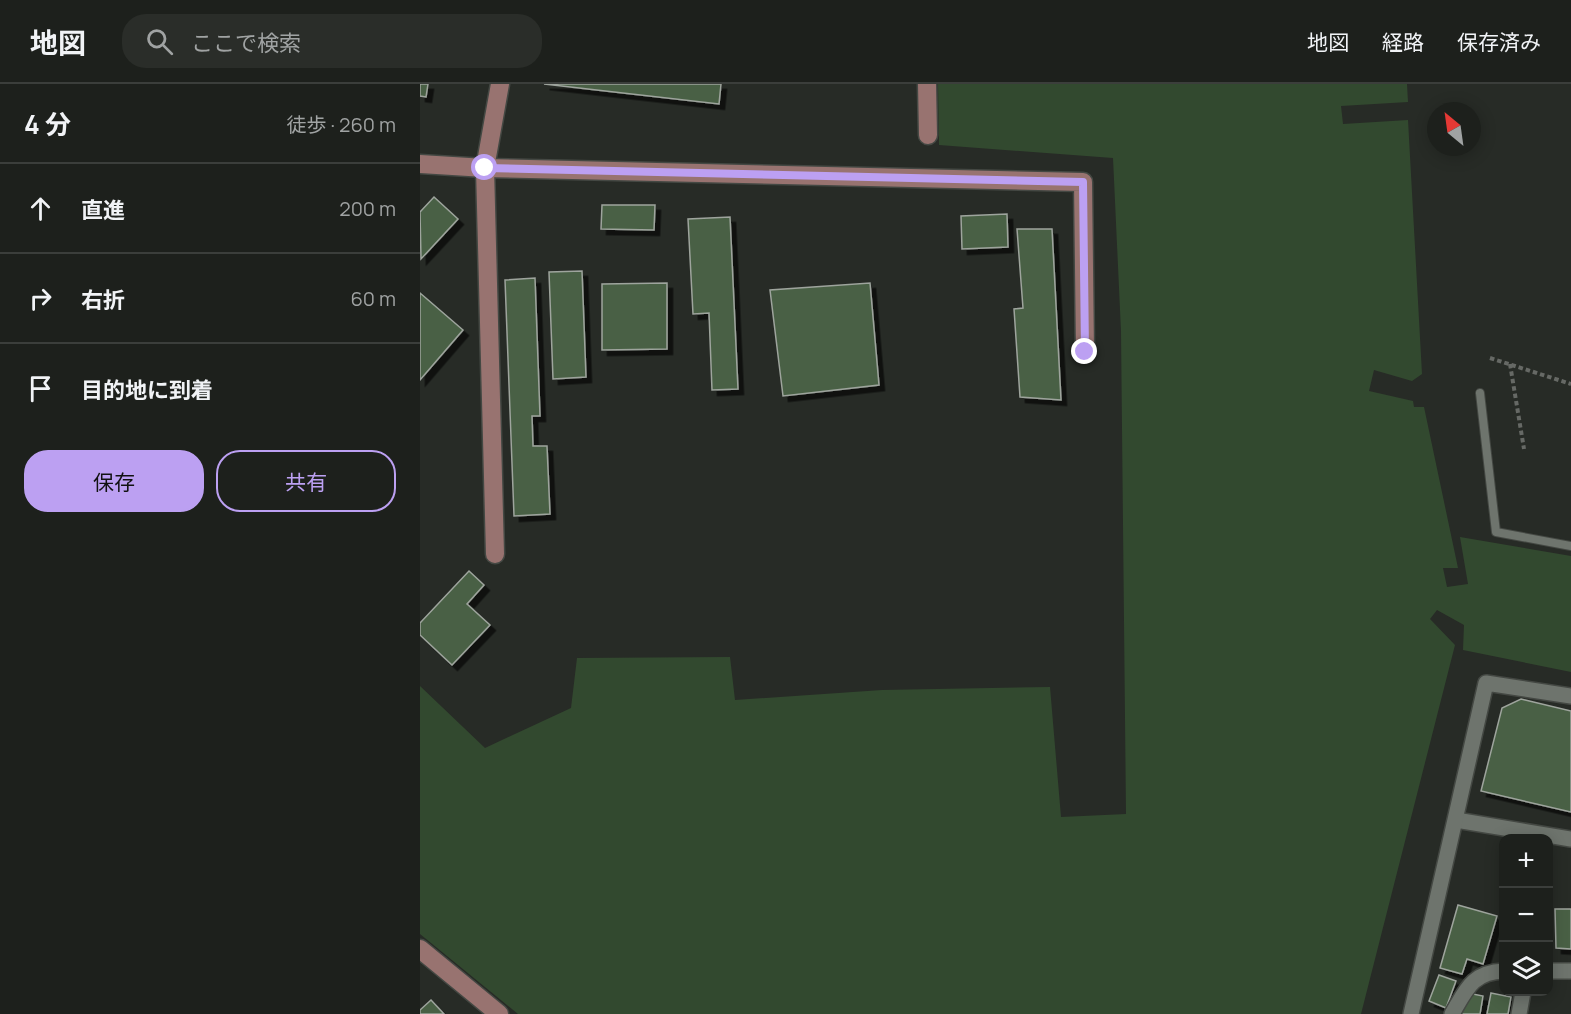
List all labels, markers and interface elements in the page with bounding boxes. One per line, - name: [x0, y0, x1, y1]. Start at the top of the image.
- search box: [122, 14, 542, 68]
- text: 地図: [30, 23, 86, 61]
- icon: search: [143, 25, 176, 58]
- text: ここで検索: [191, 28, 301, 58]
- text: 地図: [1307, 28, 1349, 56]
- text: 経路: [1382, 28, 1424, 56]
- text: 保存済み: [1457, 28, 1541, 56]
- north arrow: [1427, 102, 1481, 156]
- text: 4 分: [24, 106, 71, 142]
- text: 徒歩 · 260 m: [287, 111, 396, 138]
- route start: [471, 154, 497, 180]
- icon: ahead: [24, 192, 57, 225]
- text: 直進: [81, 195, 125, 225]
- text: 200 m: [339, 195, 396, 222]
- icon: right: [24, 282, 57, 315]
- text: 右折: [81, 285, 125, 315]
- text: 60 m: [350, 285, 396, 312]
- route end: [1071, 338, 1097, 364]
- icon: arrive: [24, 372, 57, 405]
- text: 目的地に到着: [81, 375, 213, 405]
- button: 保存: [24, 450, 204, 512]
- button: 共有: [216, 450, 396, 512]
- map controls: [1499, 834, 1553, 996]
- button: +: [1499, 834, 1553, 888]
- button: −: [1499, 888, 1553, 942]
- button: layers: [1499, 942, 1553, 996]

